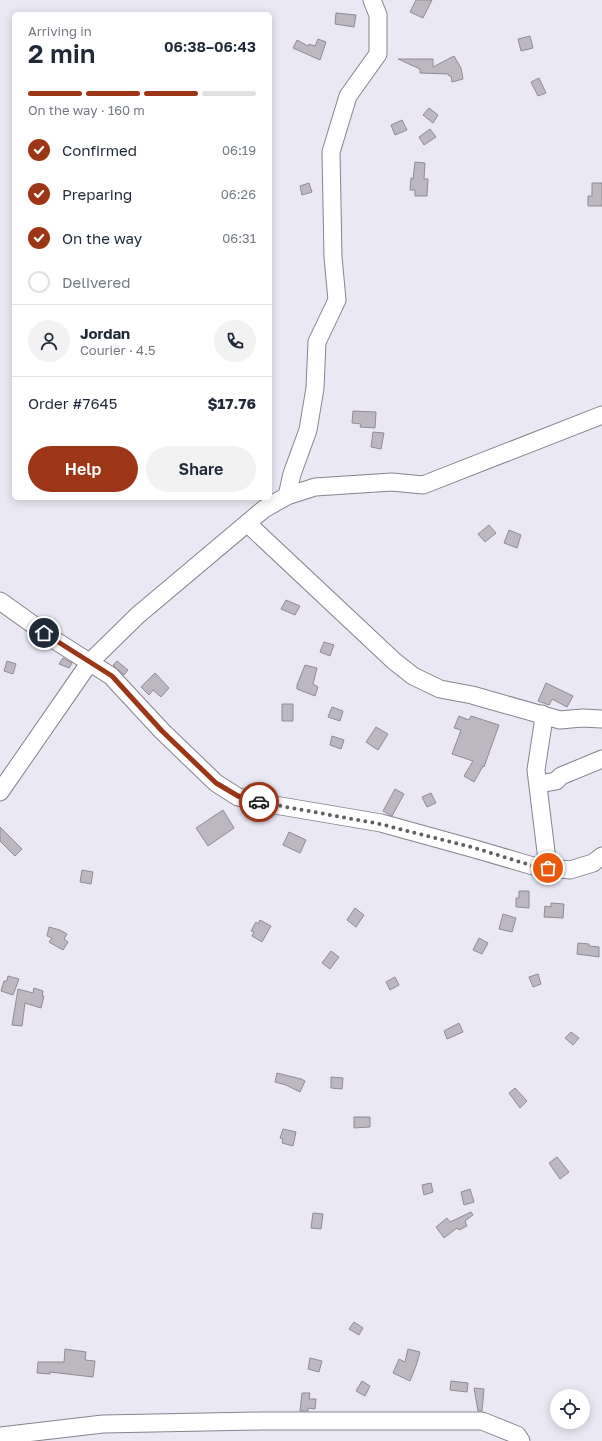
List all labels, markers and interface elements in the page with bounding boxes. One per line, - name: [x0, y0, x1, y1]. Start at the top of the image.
- text: Arriving in: [28, 23, 92, 39]
- text: 06:38–06:43: [164, 37, 256, 55]
- text: 2 min: [28, 38, 96, 69]
- text: On the way · 160 m: [28, 102, 145, 118]
- icon: check: [28, 139, 50, 161]
- text: Confirmed: [62, 141, 137, 159]
- text: 06:19: [222, 142, 256, 158]
- icon: check: [28, 183, 50, 205]
- text: Preparing: [62, 185, 132, 203]
- text: 06:26: [221, 186, 256, 202]
- icon: check: [28, 227, 50, 249]
- text: On the way: [62, 229, 142, 247]
- text: 06:31: [222, 230, 256, 246]
- text: Delivered: [62, 273, 130, 291]
- button: person: [28, 320, 70, 362]
- button: phone: [214, 320, 256, 362]
- text: Jordan: [80, 324, 130, 342]
- text: Courier · 4.5: [80, 342, 155, 358]
- text: Order #7645: [28, 394, 117, 412]
- text: $17.76: [208, 394, 256, 412]
- button: Help: [28, 446, 138, 492]
- button: Share: [146, 446, 256, 492]
- pin: [27, 616, 61, 650]
- icon: home: [33, 622, 55, 644]
- courier: [239, 782, 279, 822]
- icon: car: [248, 791, 270, 813]
- pin: [531, 851, 565, 885]
- icon: bag: [537, 857, 559, 879]
- map controls: [550, 1389, 590, 1429]
- button: locate: [550, 1389, 590, 1429]

